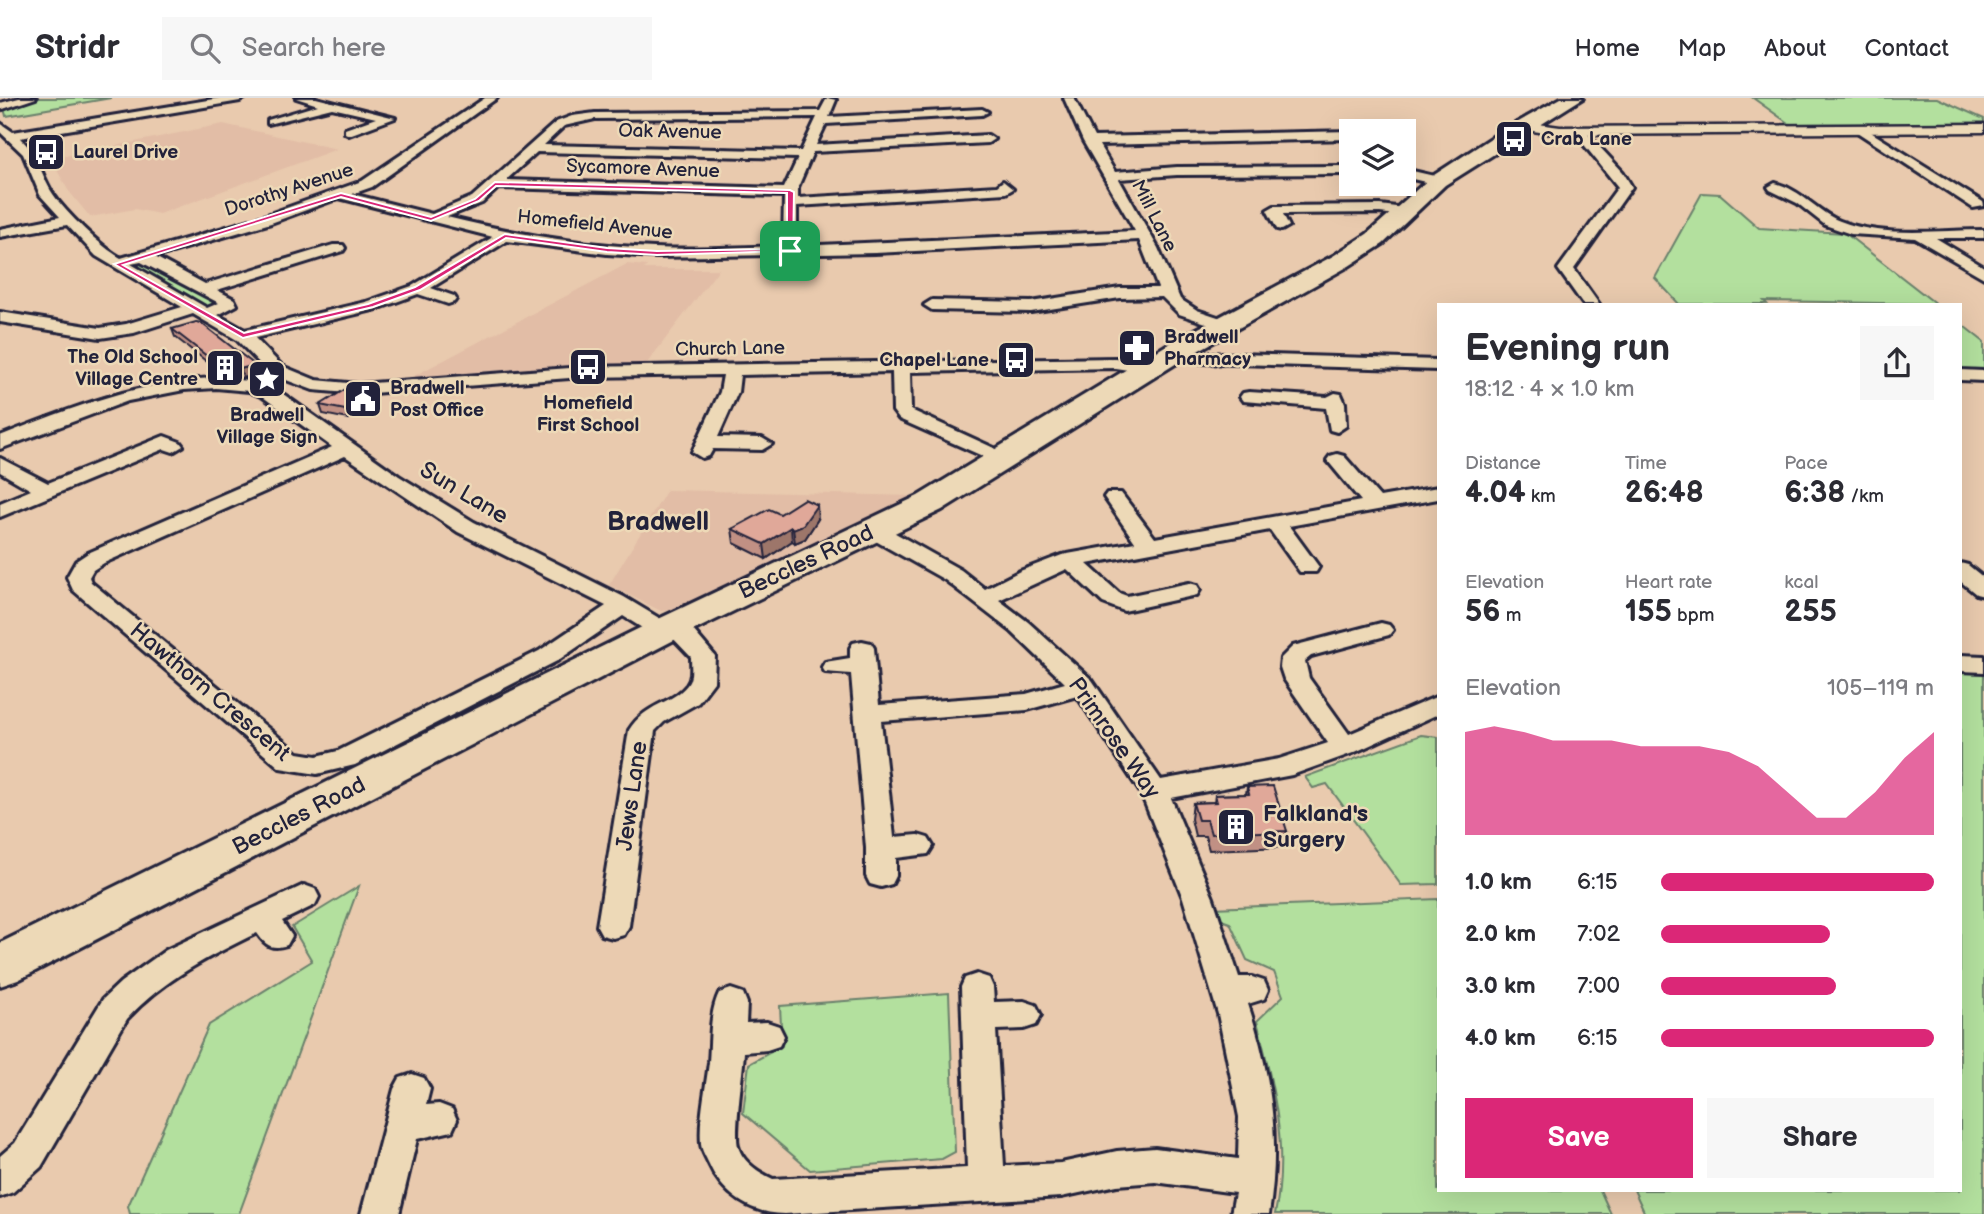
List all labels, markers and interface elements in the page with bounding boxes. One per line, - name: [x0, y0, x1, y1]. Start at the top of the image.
- search box: [162, 17, 652, 80]
- text: Stridr: [35, 28, 120, 68]
- icon: search: [186, 29, 224, 67]
- text: Search here: [242, 33, 386, 64]
- text: Home: [1575, 34, 1640, 63]
- text: Map: [1678, 34, 1726, 63]
- text: About: [1764, 34, 1826, 63]
- text: Contact: [1864, 34, 1949, 63]
- bus stop icon: Crab Lane: [1493, 118, 1535, 160]
- map controls: [1339, 119, 1416, 196]
- button: layers: [1339, 119, 1416, 196]
- street label: Oak Avenue: [618, 120, 722, 144]
- place label: Crab Lane: [1541, 128, 1632, 151]
- bus stop icon: Laurel Drive: [25, 131, 67, 173]
- place label: Laurel Drive: [73, 141, 178, 164]
- street label: Sycamore Avenue: [566, 155, 720, 183]
- street label: Dorothy Avenue: [222, 158, 356, 222]
- street label: Mill Lane: [1126, 176, 1182, 256]
- street label: Homefield Avenue: [516, 205, 674, 245]
- pin: [760, 221, 820, 281]
- icon: arrive: [771, 232, 809, 270]
- place label: Bradwell Pharmacy: [1164, 326, 1251, 371]
- text: Evening run: [1465, 326, 1670, 371]
- button: share: [1860, 326, 1934, 400]
- pharmacy icon: Bradwell Pharmacy: [1116, 327, 1158, 369]
- street label: Church Lane: [675, 337, 785, 361]
- bus stop icon: Chapel Lane: [995, 339, 1037, 381]
- place label: The Old School Village Centre: [67, 346, 198, 391]
- bus stop icon: Homefield First School: [567, 346, 609, 388]
- building icon: The Old School Village Centre: [204, 347, 246, 389]
- place label: Chapel Lane: [879, 349, 989, 372]
- place icon: Bradwell Village Sign: [246, 358, 288, 400]
- text: 18:12 · 4 × 1.0 km: [1465, 375, 1635, 403]
- place label: Bradwell Post Office: [390, 377, 484, 422]
- public building icon: Bradwell Post Office: [342, 378, 384, 420]
- place label: Homefield First School: [537, 392, 639, 437]
- place label: Bradwell Village Sign: [217, 404, 318, 449]
- text: Distance: [1465, 452, 1541, 475]
- text: Time: [1625, 452, 1667, 475]
- text: Pace: [1784, 452, 1828, 475]
- street label: Sun Lane: [415, 456, 513, 530]
- text: 4.04: [1465, 475, 1526, 511]
- text: 26:48: [1625, 475, 1704, 511]
- text: 6:38: [1784, 475, 1845, 511]
- text: km: [1526, 485, 1556, 508]
- text: /km: [1845, 485, 1884, 508]
- district label: Bradwell: [607, 507, 709, 538]
- street label: Beccles Road: [734, 519, 878, 605]
- text: Elevation: [1465, 571, 1544, 594]
- text: Heart rate: [1625, 571, 1712, 594]
- text: kcal: [1784, 571, 1818, 594]
- text: 56: [1465, 594, 1501, 630]
- text: 155: [1625, 594, 1672, 630]
- text: 255: [1784, 594, 1837, 630]
- text: m: [1501, 604, 1521, 627]
- text: bpm: [1672, 604, 1714, 627]
- street label: Hawthorn Crescent: [124, 617, 296, 767]
- street label: Primrose Way: [1062, 672, 1166, 804]
- text: Elevation: [1465, 674, 1561, 702]
- text: 105–119 m: [1827, 674, 1934, 702]
- street label: Jews Lane: [610, 739, 654, 853]
- street label: Beccles Road: [228, 770, 370, 862]
- place label: Falkland's Surgery: [1263, 800, 1368, 854]
- building icon: Falkland's Surgery: [1215, 806, 1257, 848]
- text: 1.0 km: [1465, 868, 1532, 896]
- text: 6:15: [1577, 868, 1618, 896]
- text: 2.0 km: [1465, 920, 1536, 948]
- text: 7:02: [1577, 920, 1620, 948]
- text: 3.0 km: [1465, 972, 1536, 1000]
- text: 7:00: [1577, 972, 1620, 1000]
- text: 4.0 km: [1465, 1024, 1536, 1052]
- text: 6:15: [1577, 1024, 1618, 1052]
- button: Save: [1465, 1098, 1693, 1178]
- button: Share: [1707, 1098, 1934, 1178]

